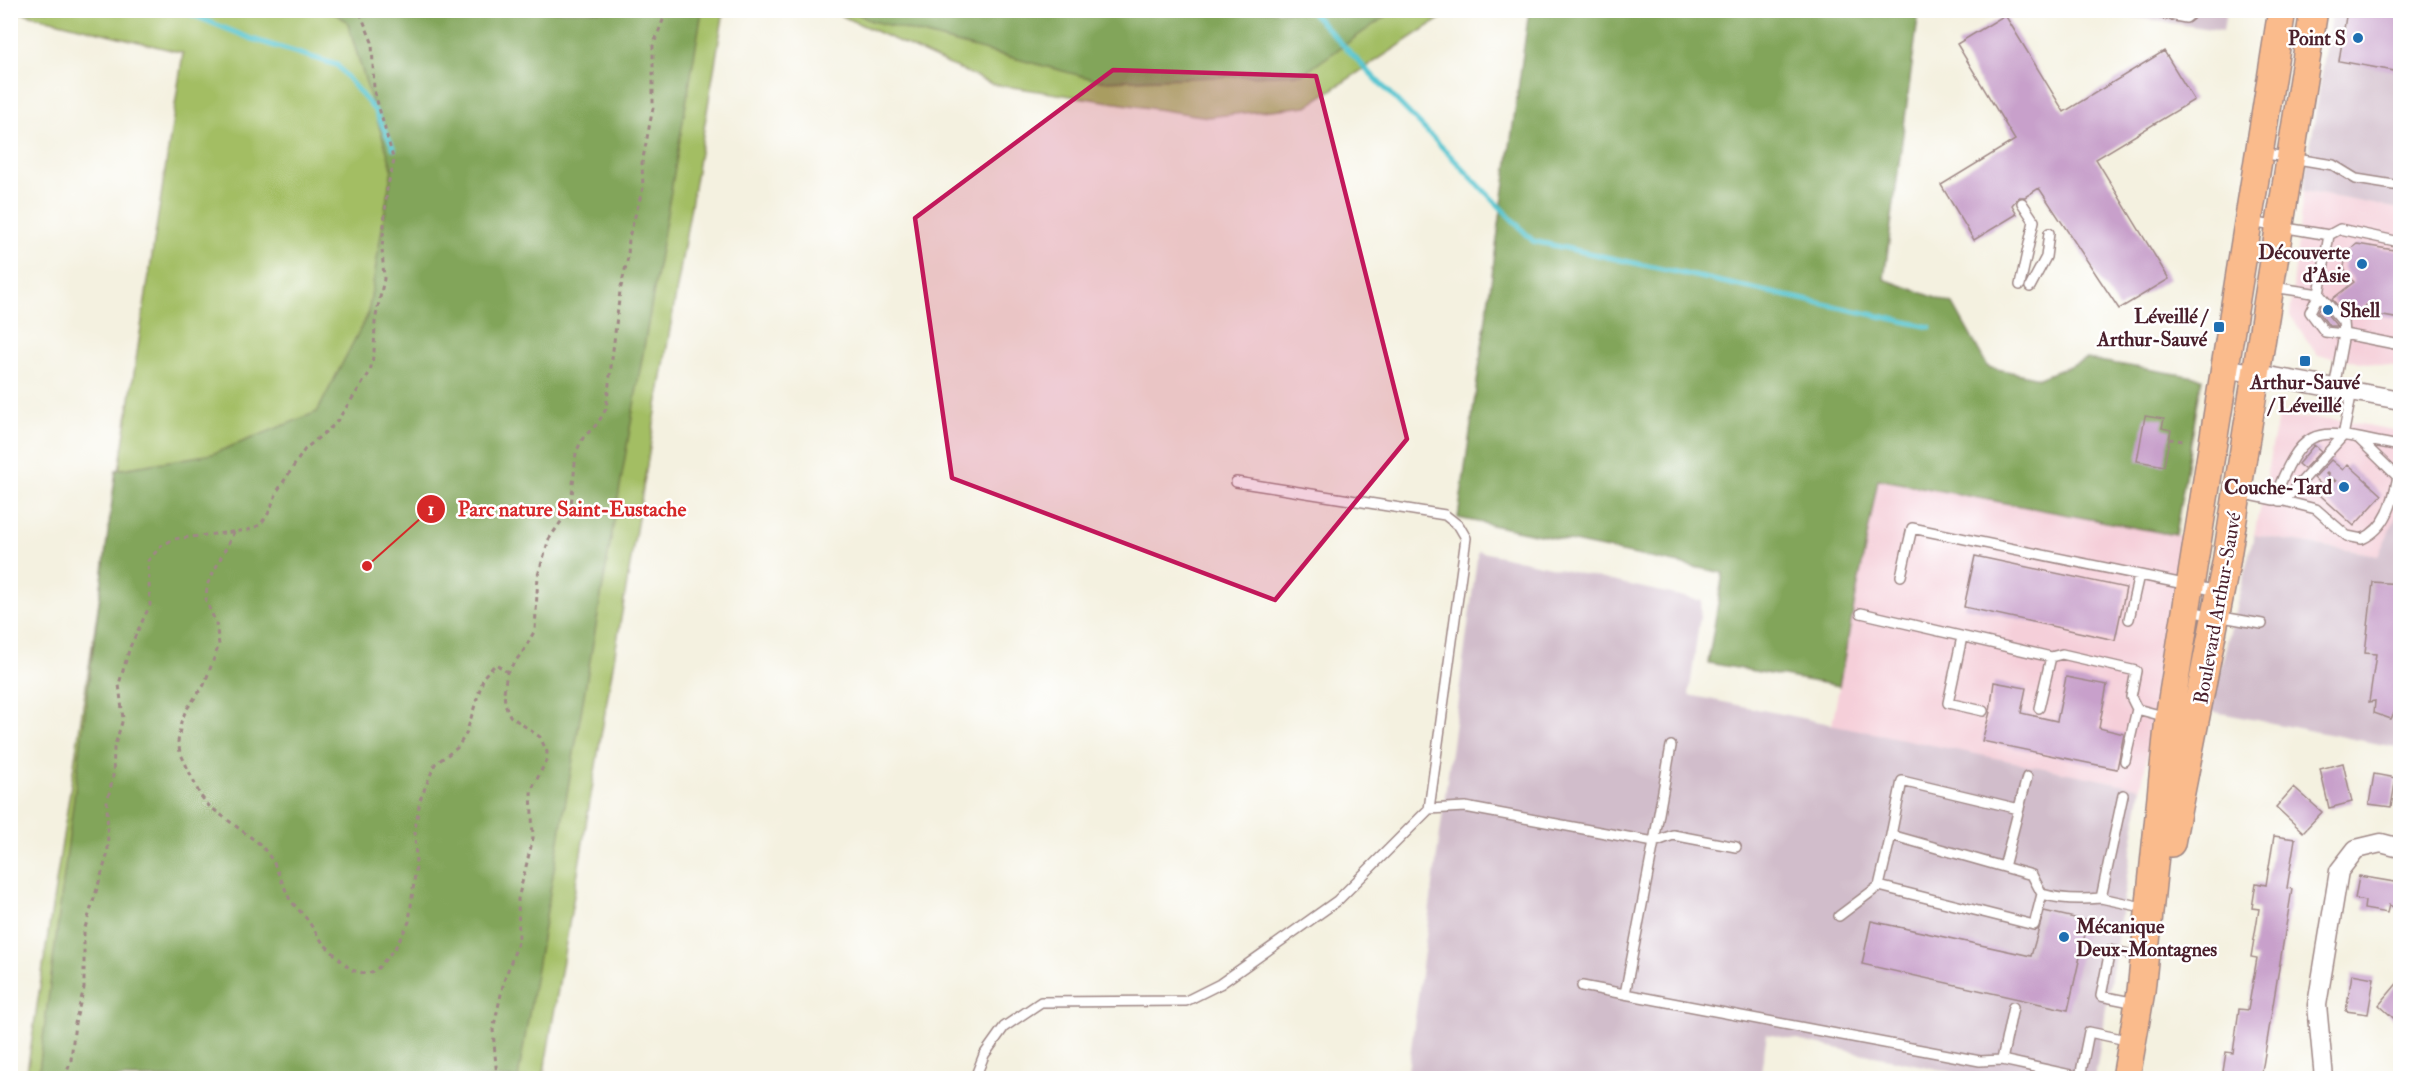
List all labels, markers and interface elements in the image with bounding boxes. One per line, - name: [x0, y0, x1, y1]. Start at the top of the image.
- place label: Point S: [2288, 26, 2346, 51]
- marker: Point S: [2351, 31, 2365, 45]
- place label: Découverte d'Asie: [2258, 240, 2351, 288]
- marker: Découverte d'Asie: [2355, 257, 2369, 271]
- place label: Shell: [2340, 298, 2381, 323]
- marker: Shell: [2321, 303, 2335, 317]
- place label: Léveillé / Arthur-Sauvé: [2096, 304, 2210, 352]
- marker: Léveillé / Arthur-Sauvé: [2212, 320, 2226, 334]
- marker: Arthur-Sauvé / Léveillé: [2298, 354, 2312, 368]
- place label: Arthur-Sauvé / Léveillé: [2249, 370, 2361, 418]
- place label: Couche-Tard: [2224, 475, 2332, 500]
- marker: Couche-Tard: [2337, 480, 2351, 494]
- callout: Parc nature Saint-Eustache: [416, 489, 698, 528]
- text: Parc nature Saint-Eustache: [458, 496, 686, 523]
- text: 1: [428, 498, 434, 521]
- street label: Boulevard Arthur-Sauvé: [2188, 510, 2247, 706]
- place label: Mécanique Deux-Montagnes: [2075, 914, 2217, 963]
- marker: Mécanique Deux-Montagnes: [2057, 930, 2071, 944]

